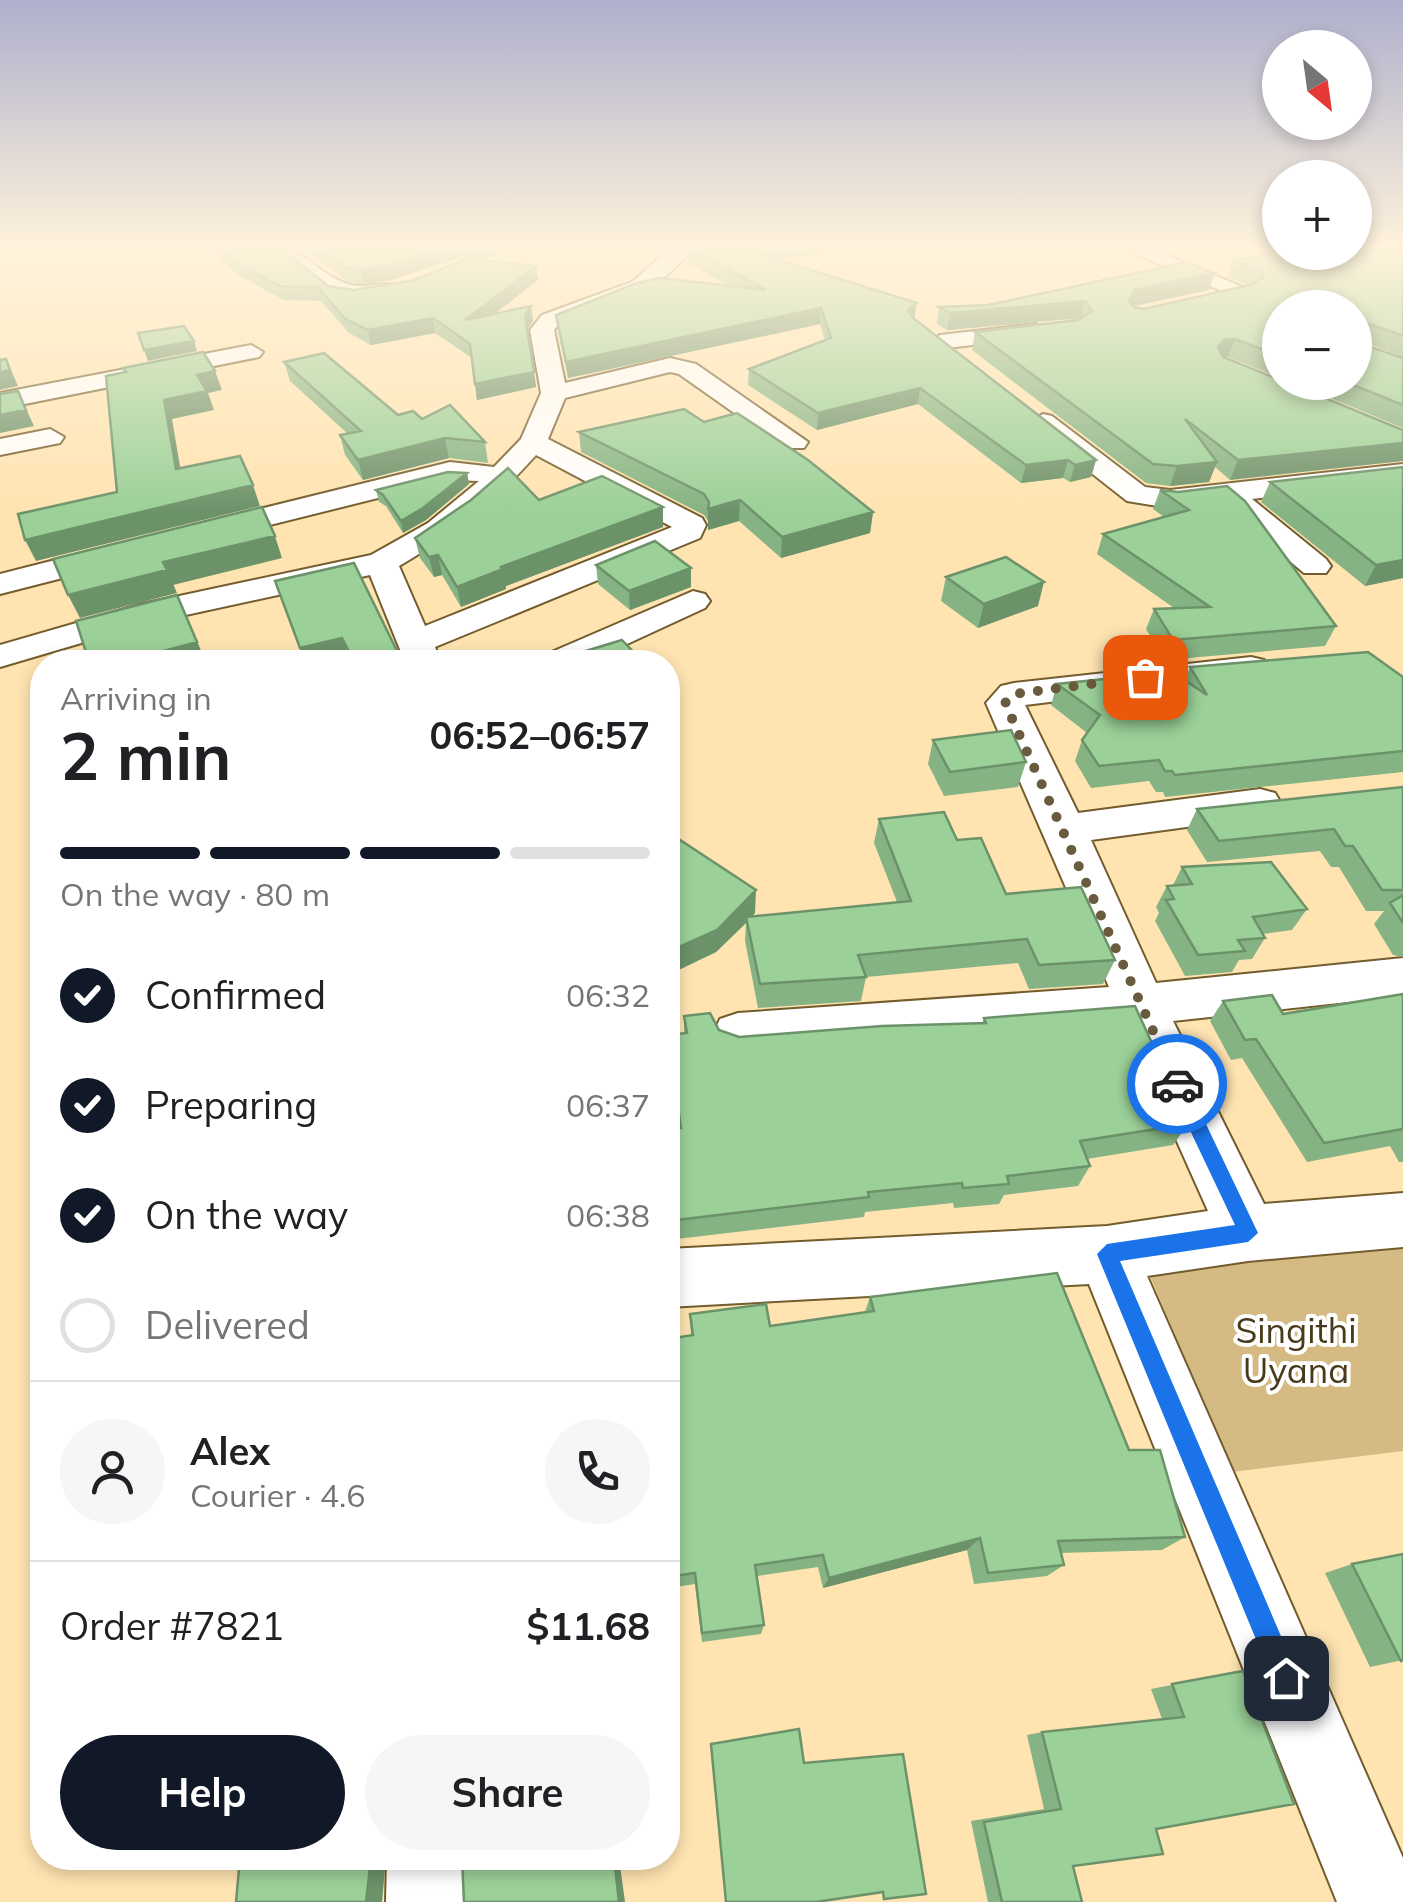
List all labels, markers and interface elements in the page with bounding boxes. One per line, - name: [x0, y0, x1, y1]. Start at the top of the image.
- north arrow: [1262, 30, 1372, 140]
- map controls: [1262, 30, 1372, 400]
- button: +: [1262, 160, 1372, 270]
- button: −: [1262, 290, 1372, 400]
- pin: [1103, 635, 1188, 720]
- icon: bag: [1118, 650, 1173, 705]
- text: Arriving in: [60, 678, 212, 718]
- text: 06:52–06:57: [430, 711, 650, 759]
- text: 2 min: [60, 715, 231, 796]
- text: On the way · 80 m: [60, 874, 330, 914]
- icon: check: [60, 968, 115, 1023]
- text: Confirmed: [145, 971, 326, 1019]
- text: 06:32: [566, 975, 650, 1015]
- courier: [1127, 1034, 1227, 1134]
- icon: car: [1150, 1057, 1205, 1112]
- icon: check: [60, 1078, 115, 1133]
- text: Preparing: [145, 1081, 317, 1129]
- text: 06:37: [566, 1085, 650, 1125]
- icon: check: [60, 1188, 115, 1243]
- text: On the way: [145, 1191, 348, 1239]
- text: 06:38: [566, 1195, 650, 1235]
- text: Delivered: [145, 1301, 310, 1349]
- park label: Singithi Uyana: [1235, 1308, 1357, 1392]
- button: person: [60, 1419, 165, 1524]
- button: phone: [545, 1419, 650, 1524]
- text: Alex: [190, 1427, 270, 1475]
- text: Courier · 4.6: [190, 1475, 366, 1515]
- text: Order #7821: [60, 1602, 284, 1650]
- text: $11.68: [527, 1602, 650, 1650]
- pin: [1244, 1636, 1329, 1721]
- icon: home: [1259, 1651, 1314, 1706]
- button: Help: [60, 1735, 345, 1850]
- button: Share: [365, 1735, 650, 1850]

